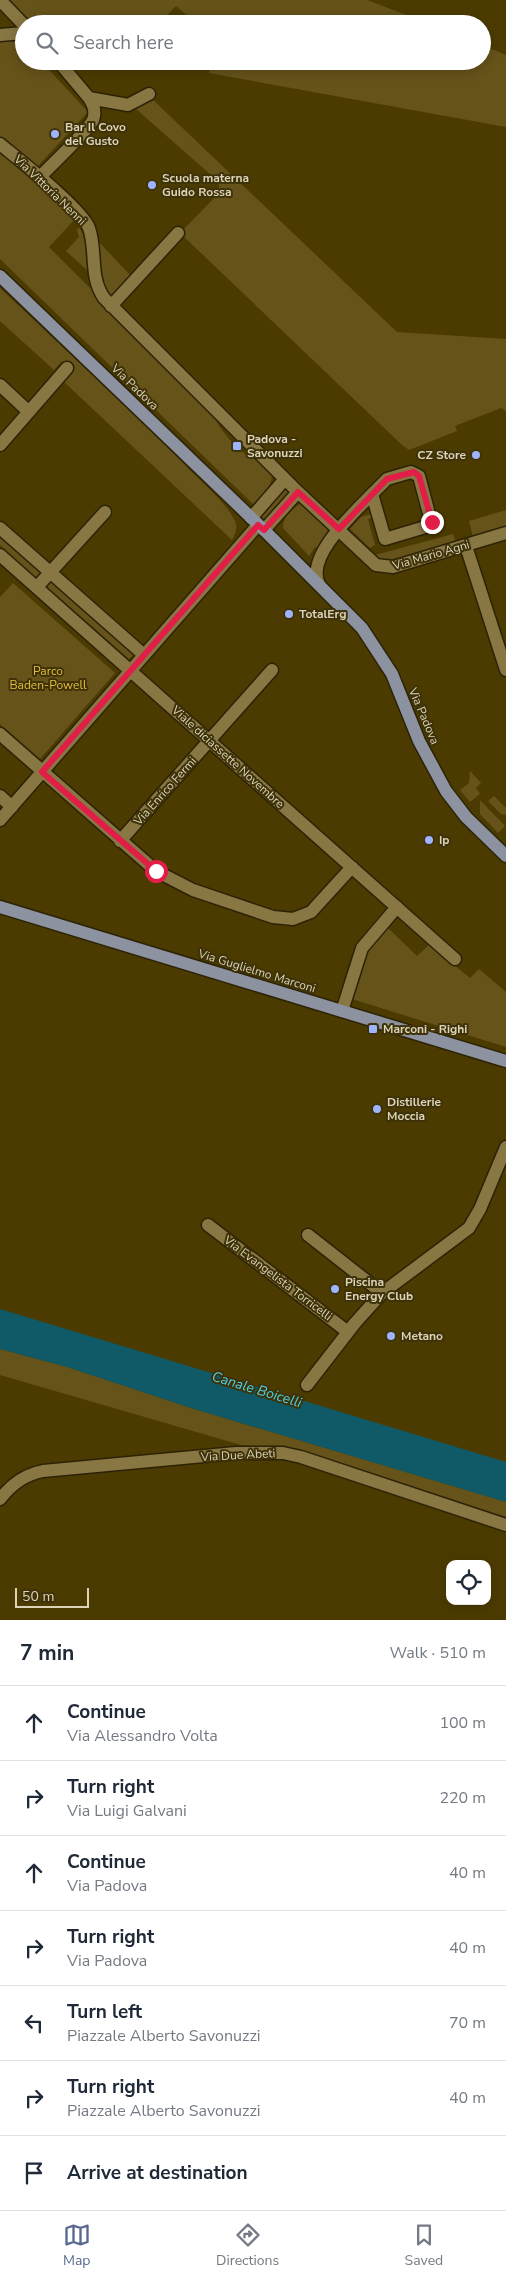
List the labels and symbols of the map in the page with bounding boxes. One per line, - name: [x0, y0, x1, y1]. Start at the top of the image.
- place label: Bar Il Covo del Gusto: [65, 119, 126, 149]
- marker: Bar Il Covo del Gusto: [49, 128, 61, 140]
- street label: Via Vittoria Nenni: [10, 151, 90, 229]
- place label: Scuola materna Guido Rossa: [162, 170, 249, 200]
- marker: Scuola materna Guido Rossa: [146, 179, 158, 191]
- street label: Via Padova: [107, 360, 162, 414]
- place label: Padova - Savonuzzi: [247, 431, 303, 461]
- marker: Padova - Savonuzzi: [231, 440, 243, 452]
- place label: CZ Store: [417, 447, 466, 463]
- marker: CZ Store: [470, 449, 482, 461]
- route end: [421, 511, 444, 534]
- street label: Via Mario Agni: [390, 536, 471, 574]
- place label: TotalErg: [299, 606, 346, 622]
- marker: TotalErg: [283, 608, 295, 620]
- park label: Parco Baden-Powell: [9, 663, 87, 693]
- street label: Via Padova: [404, 684, 443, 747]
- street label: Viale diciassette Novembre: [168, 701, 288, 812]
- street label: Via Enrico Fermi: [129, 753, 200, 829]
- place label: Ip: [439, 832, 450, 848]
- marker: Ip: [423, 834, 435, 846]
- route start: [145, 860, 168, 883]
- street label: Via Guglielmo Marconi: [195, 945, 318, 996]
- place label: Marconi - Righi: [383, 1021, 467, 1037]
- marker: Marconi - Righi: [367, 1023, 379, 1035]
- place label: Distillerie Moccia: [387, 1094, 442, 1124]
- marker: Distillerie Moccia: [371, 1103, 383, 1115]
- street label: Via Evangelista Torricelli: [220, 1231, 335, 1324]
- place label: Piscina Energy Club: [345, 1274, 413, 1304]
- marker: Piscina Energy Club: [329, 1283, 341, 1295]
- place label: Metano: [401, 1328, 443, 1344]
- marker: Metano: [385, 1330, 397, 1342]
- water label: Canale Boicelli: [210, 1367, 305, 1412]
- street label: Via Due Abeti: [199, 1445, 276, 1465]
- scale bar: [15, 1585, 89, 1608]

